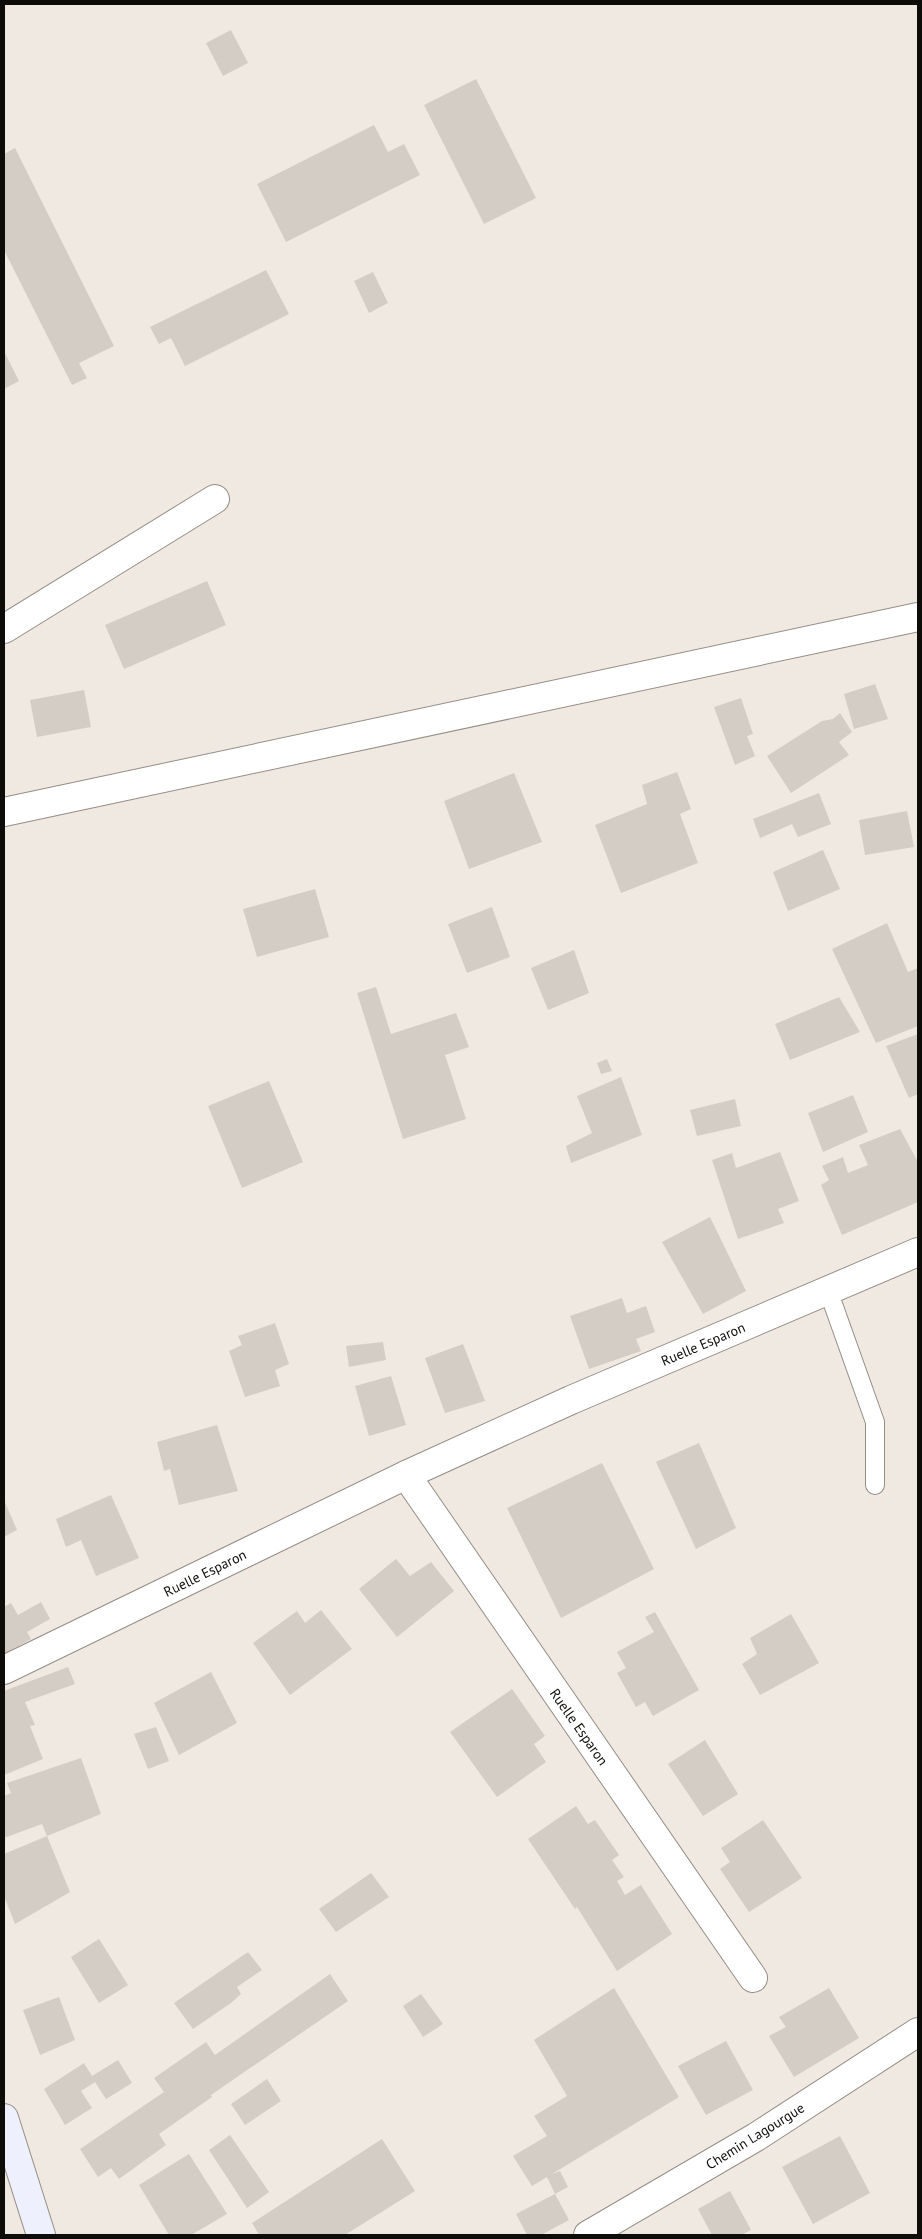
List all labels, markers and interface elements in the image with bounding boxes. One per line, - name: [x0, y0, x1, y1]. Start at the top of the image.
- street label: Ruelle Esparon: [658, 1318, 748, 1370]
- street label: Ruelle Esparon: [161, 1545, 249, 1601]
- street label: Ruelle Esparon: [546, 1685, 612, 1769]
- street label: Chemin Lagourgue: [702, 2099, 808, 2173]

